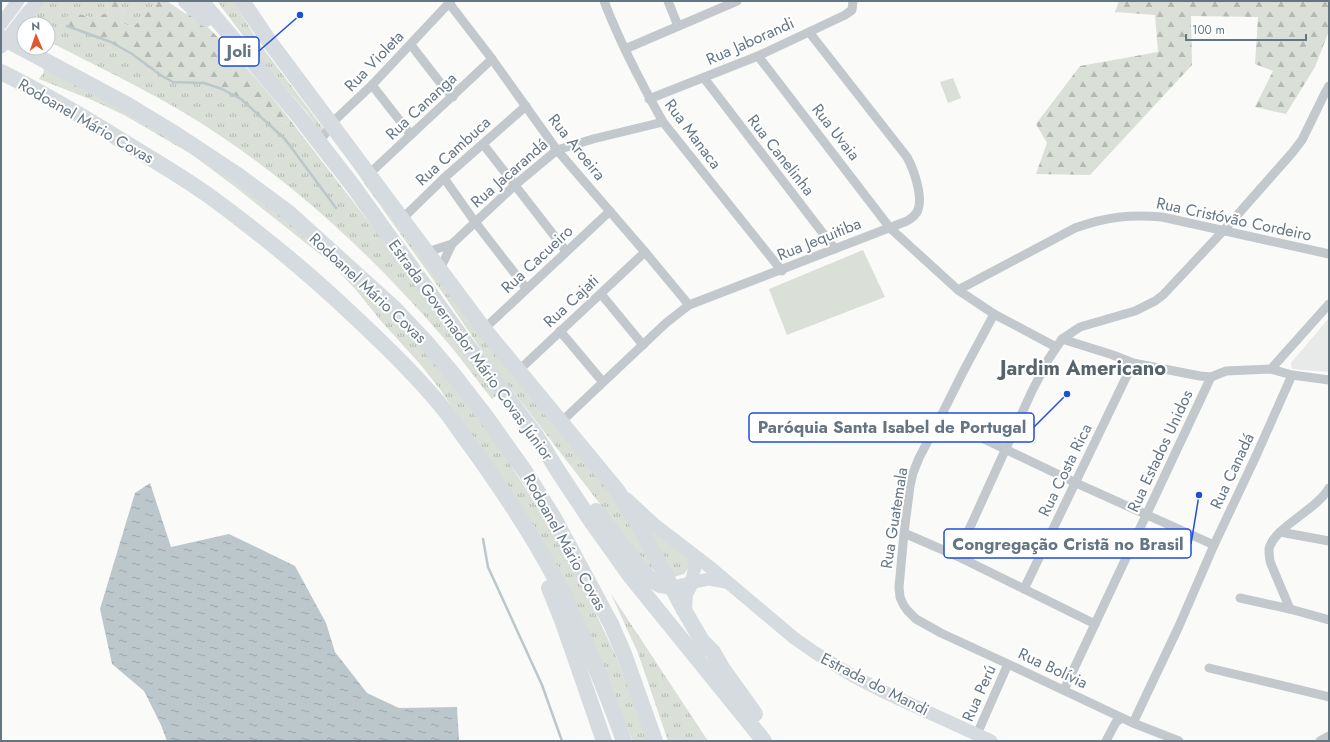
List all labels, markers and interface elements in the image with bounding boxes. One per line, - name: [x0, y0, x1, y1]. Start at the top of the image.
- street label: Rua Jaborandi: [702, 11, 798, 71]
- north arrow: [16, 16, 56, 56]
- scale bar: [1186, 16, 1306, 42]
- text: N: [31, 18, 40, 34]
- text: 100 m: [1192, 21, 1225, 39]
- street label: Rua Violeta: [339, 25, 409, 97]
- callout: Joli: [219, 37, 259, 66]
- text: Joli: [224, 39, 251, 63]
- street label: Rua Cananga: [380, 67, 462, 145]
- street label: Rodoanel Mário Covas: [14, 73, 158, 169]
- street label: Rua Manaca: [659, 94, 727, 174]
- street label: Rua Uvaia: [806, 99, 866, 165]
- street label: Rua Aroeira: [543, 109, 611, 185]
- street label: Rua Canelinha: [742, 110, 820, 200]
- street label: Rua Cambuca: [410, 111, 496, 191]
- street label: Rua Jacarandá: [466, 133, 552, 213]
- street label: Rua Cristóvão Cordeiro: [1154, 191, 1314, 247]
- street label: Rua Jequitiba: [774, 212, 864, 266]
- street label: Rua Cacueiro: [496, 219, 578, 298]
- street label: Rodoanel Mário Covas: [304, 227, 432, 349]
- street label: Estrada Governador Mário Covas Júnior: [383, 235, 559, 466]
- street label: Rua Cajati: [538, 269, 604, 333]
- district label: Jardim Americano: [996, 354, 1166, 383]
- street label: Rua Estados Unidos: [1122, 386, 1198, 516]
- callout: Paróquia Santa Isabel de Portugal: [749, 413, 1034, 442]
- text: Paróquia Santa Isabel de Portugal: [758, 415, 1026, 439]
- street label: Rua Costa Rica: [1033, 420, 1097, 520]
- street label: Rua Canadá: [1204, 429, 1260, 513]
- street label: Rua Guatemala: [875, 466, 913, 570]
- street label: Rodoanel Mário Covas: [518, 470, 612, 614]
- callout: Congregação Cristã no Brasil: [944, 529, 1191, 558]
- text: Congregação Cristã no Brasil: [952, 532, 1184, 556]
- street label: Rua Bolívia: [1014, 642, 1092, 694]
- street label: Estrada do Mandi: [817, 647, 933, 721]
- street label: Rua Perú: [956, 661, 1002, 725]

